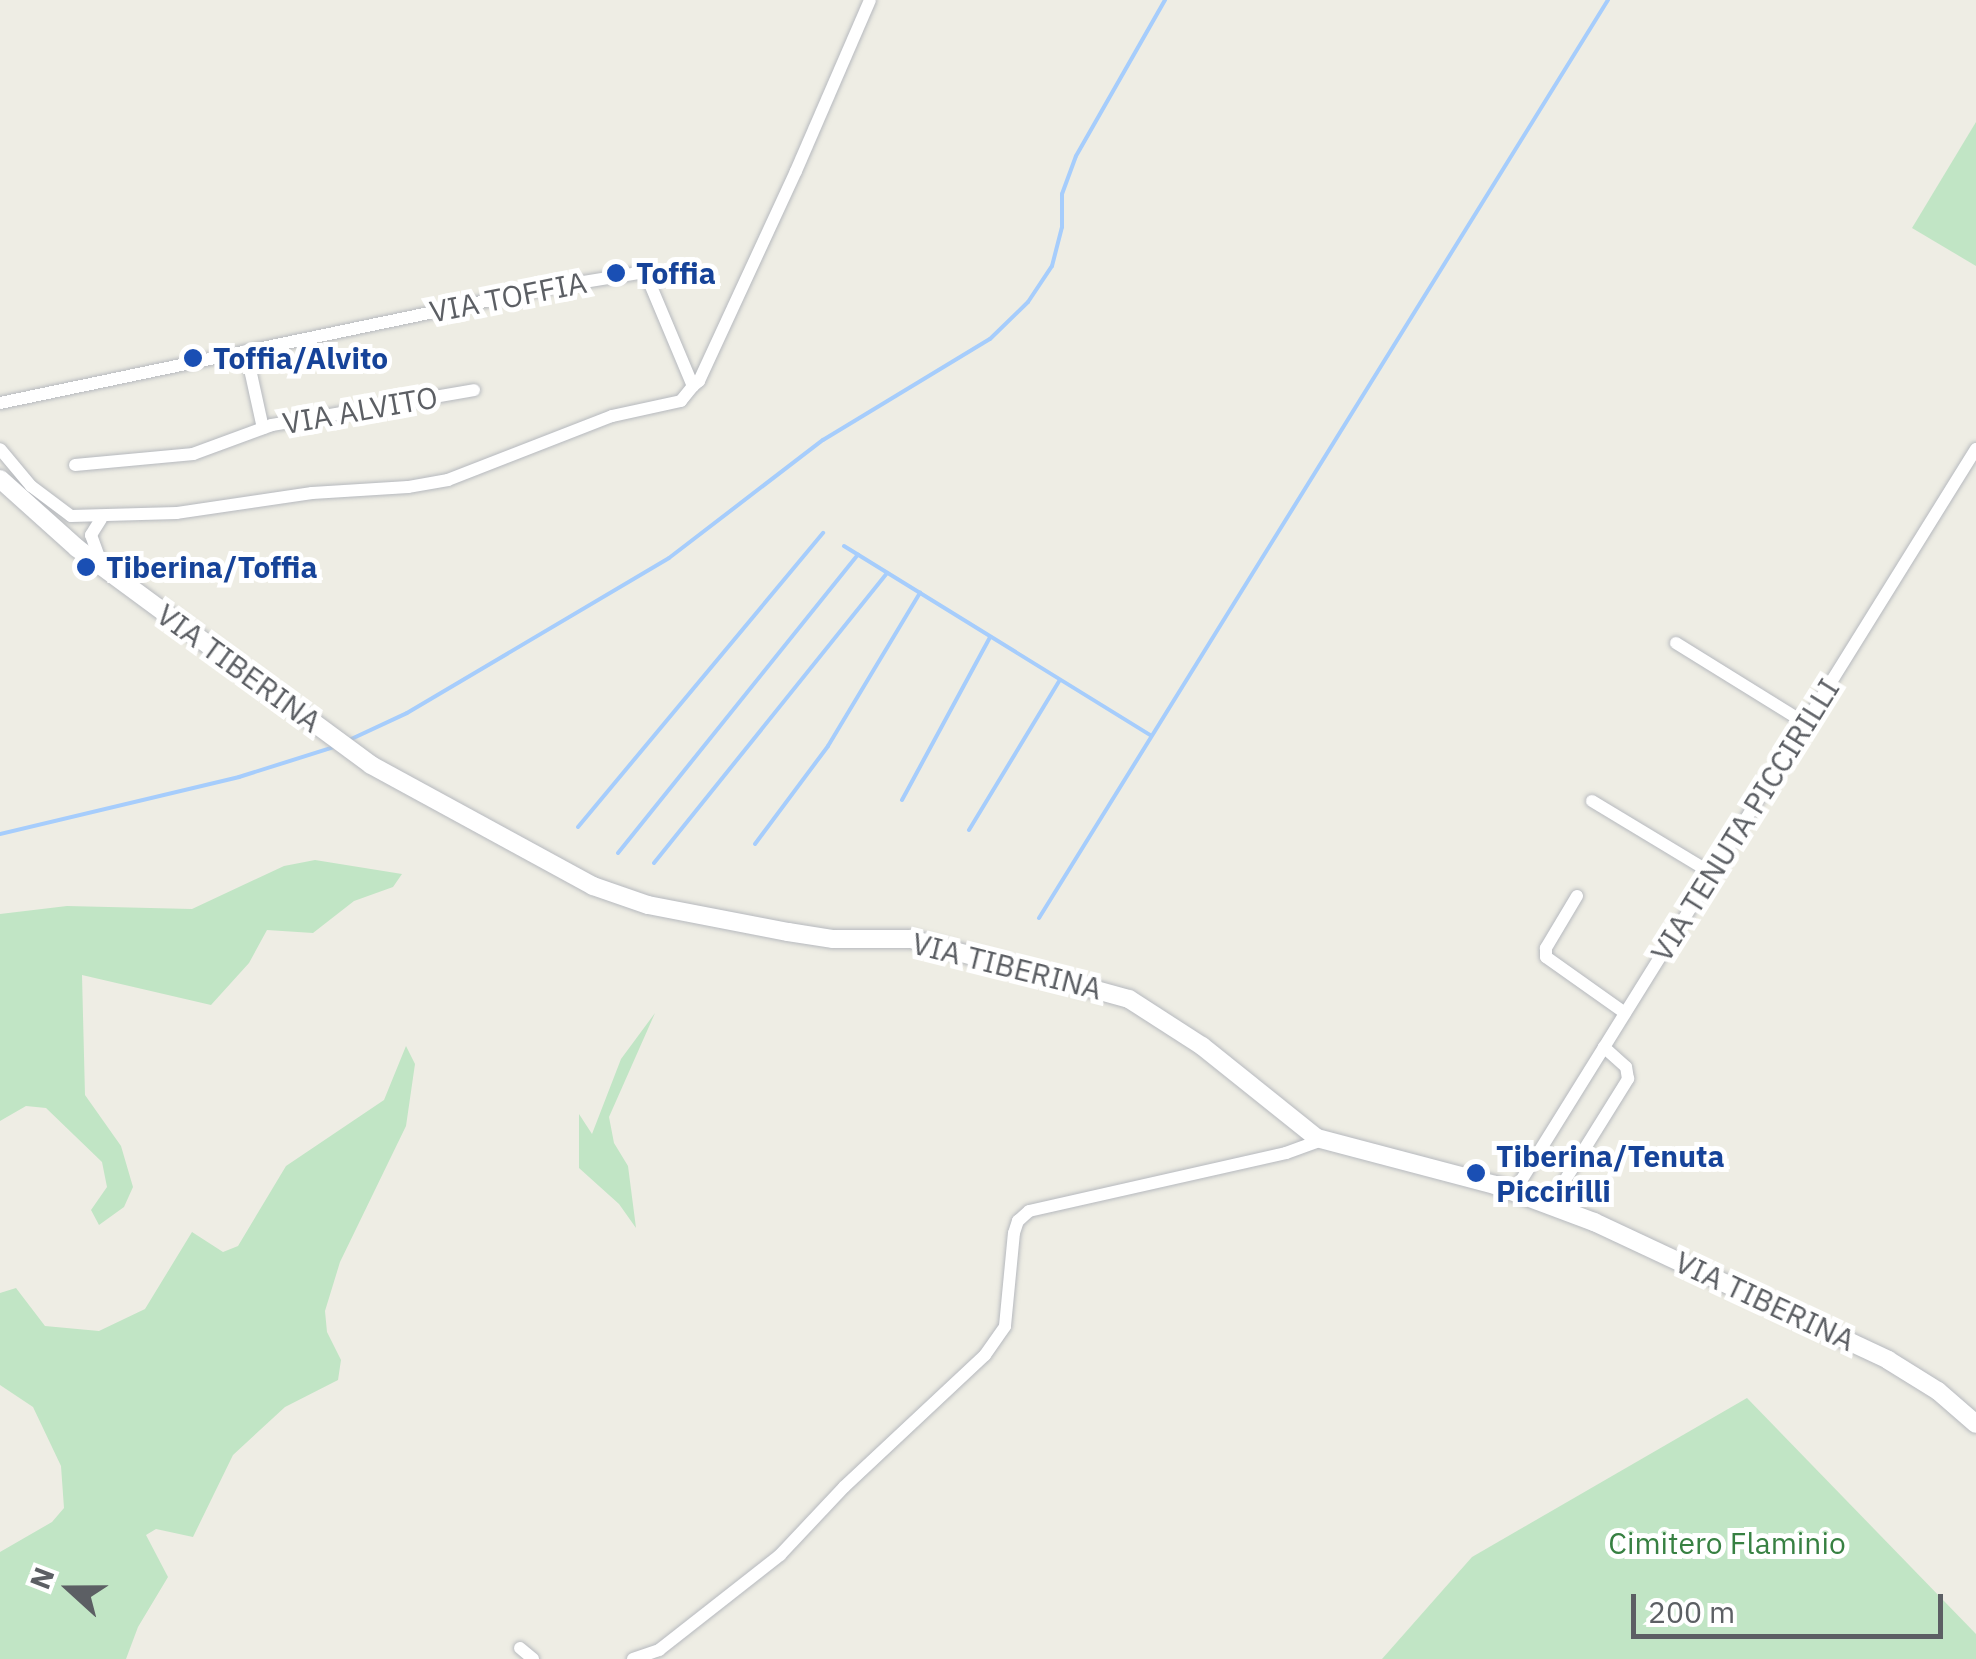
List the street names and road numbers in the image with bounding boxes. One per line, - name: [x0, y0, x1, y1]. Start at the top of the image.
- street label: VIA TOFFIA: [426, 264, 590, 330]
- street label: VIA ALVITO: [280, 379, 440, 441]
- street label: VIA TIBERINA: [150, 596, 328, 740]
- street label: VIA TENUTA PICCIRILLI: [1643, 672, 1847, 968]
- street label: VIA TIBERINA: [908, 925, 1106, 1007]
- street label: VIA TIBERINA: [1669, 1244, 1861, 1358]

